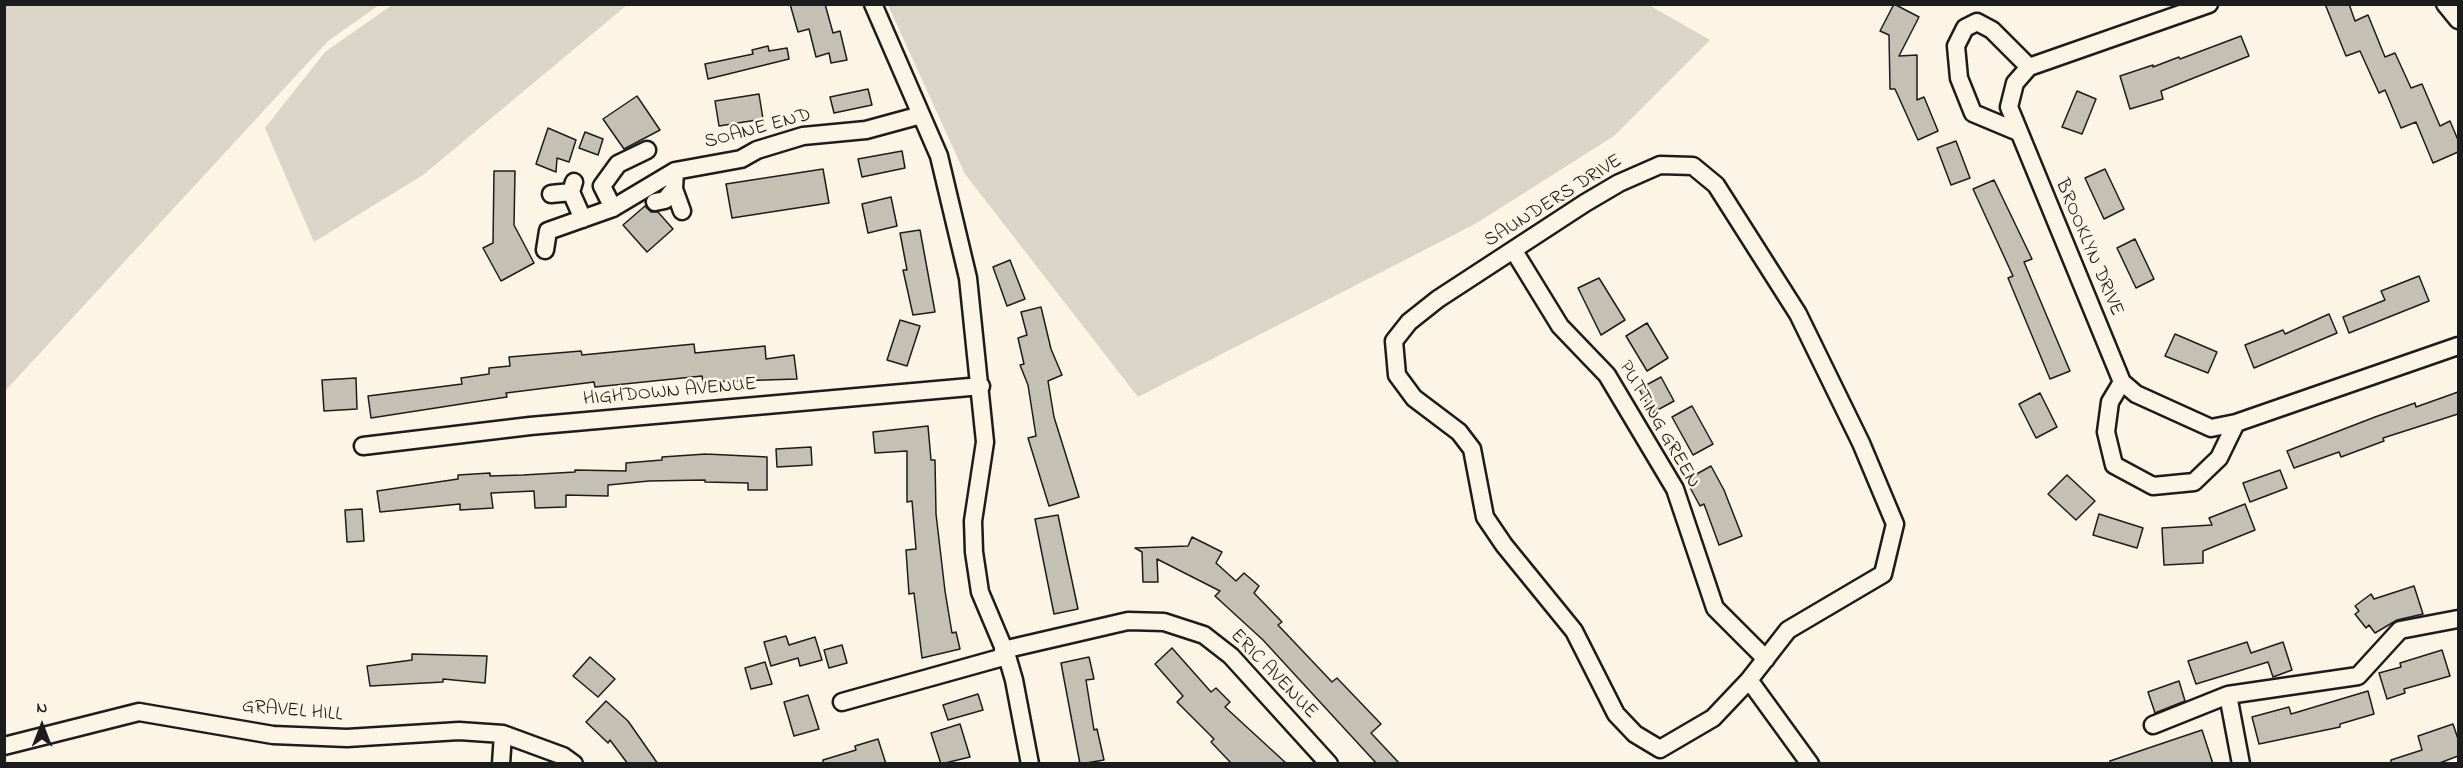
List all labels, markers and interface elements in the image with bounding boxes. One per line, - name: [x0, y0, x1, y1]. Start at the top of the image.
- street label: SOANE END: [702, 104, 814, 156]
- street label: SAUNDERS DRIVE: [1481, 150, 1627, 254]
- street label: BROOKLYN DRIVE: [2048, 176, 2128, 320]
- street label: PUTTING GREEN: [1612, 357, 1704, 493]
- street label: HIGHDOWN AVENUE: [582, 373, 758, 413]
- street label: ERIC AVENUE: [1224, 625, 1322, 725]
- north arrow: [12, 696, 72, 756]
- text: N: [37, 696, 47, 720]
- street label: GRAVEL HILL: [241, 696, 343, 728]

